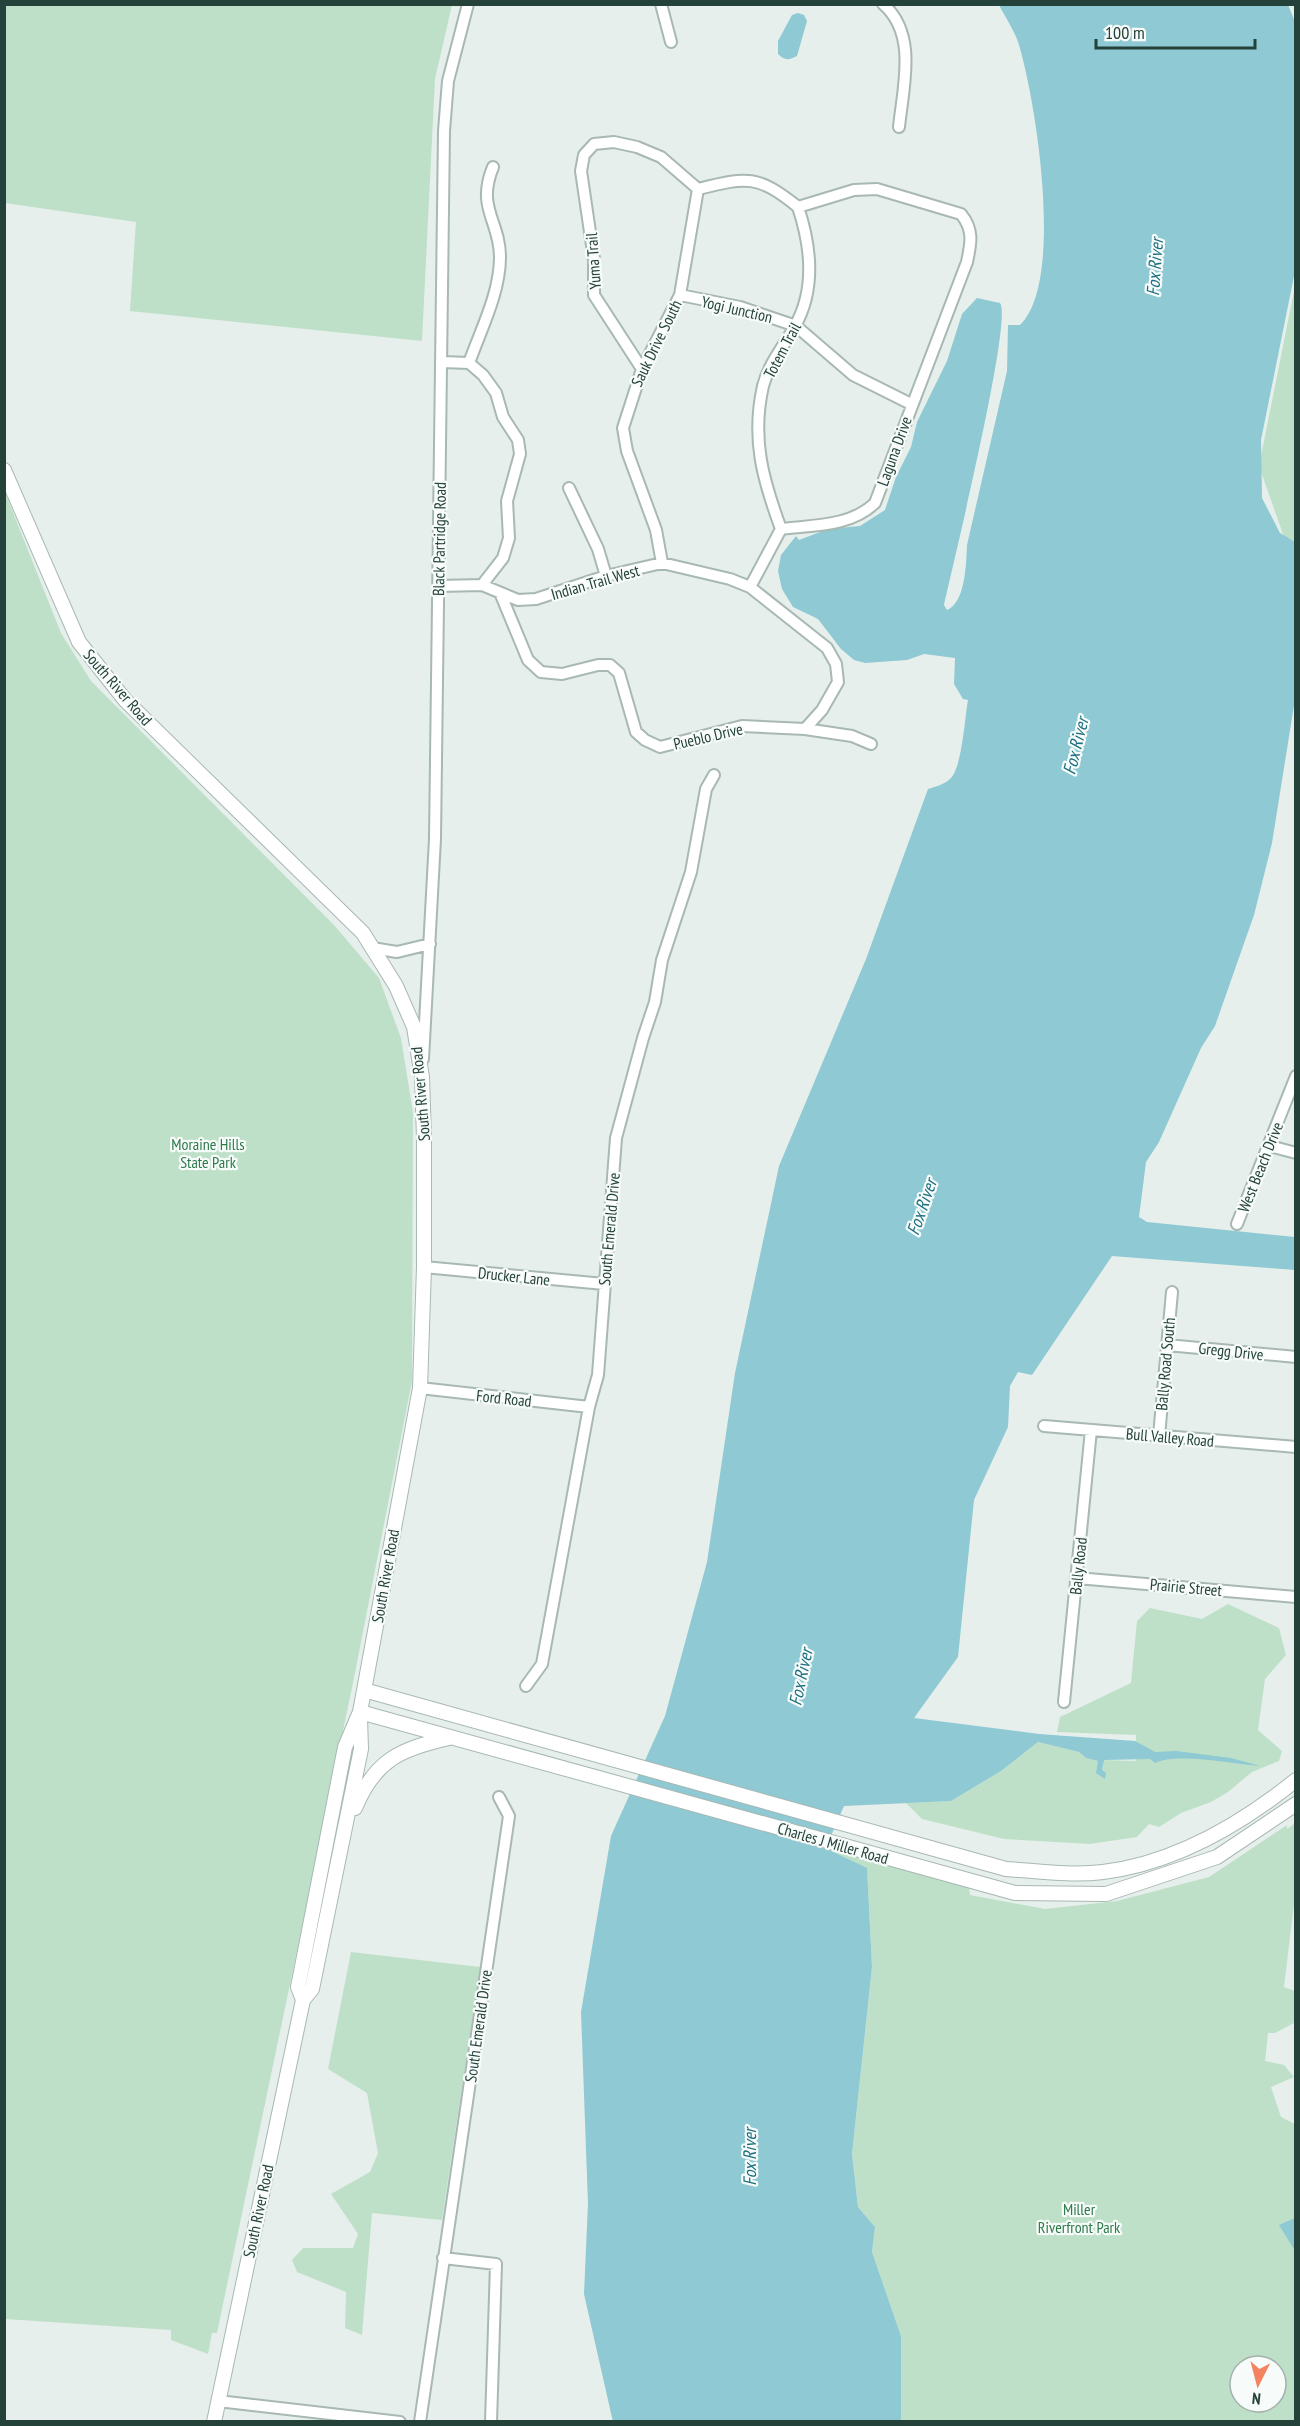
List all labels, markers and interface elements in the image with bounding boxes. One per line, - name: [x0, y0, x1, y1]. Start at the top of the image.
- scale bar: [1096, 12, 1255, 50]
- text: 100 m: [1105, 21, 1145, 44]
- street label: Yuma Trail: [581, 232, 605, 290]
- water label: Fox River: [1141, 234, 1168, 296]
- street label: Yogi Junction: [700, 291, 774, 327]
- street label: Sauk Drive South: [626, 296, 686, 390]
- street label: Totem Trail: [759, 318, 805, 381]
- street label: Laguna Drive: [872, 413, 916, 489]
- street label: Black Partridge Road: [428, 482, 450, 596]
- street label: Indian Trail West: [548, 560, 642, 604]
- street label: South River Road: [79, 645, 157, 729]
- water label: Fox River: [1057, 712, 1094, 777]
- street label: Pueblo Drive: [671, 718, 745, 754]
- street label: South River Road: [406, 1046, 434, 1142]
- street label: West Beach Drive: [1233, 1119, 1287, 1215]
- park label: Moraine Hills State Park: [171, 1134, 245, 1172]
- street label: South Emerald Drive: [594, 1172, 624, 1286]
- water label: Fox River: [901, 1173, 943, 1238]
- street label: Drucker Lane: [477, 1262, 551, 1290]
- street label: Bally Road South: [1151, 1317, 1179, 1411]
- street label: Gregg Drive: [1198, 1338, 1264, 1364]
- street label: Ford Road: [475, 1385, 533, 1411]
- street label: Bull Valley Road: [1125, 1423, 1215, 1451]
- street label: South River Road: [367, 1528, 403, 1624]
- street label: Bally Road: [1065, 1536, 1091, 1596]
- street label: Prairie Street: [1149, 1574, 1223, 1600]
- water label: Fox River: [783, 1643, 818, 1707]
- street label: Charles J Miller Road: [775, 1818, 891, 1868]
- street label: South Emerald Drive: [460, 1968, 496, 2084]
- water label: Fox River: [738, 2125, 761, 2186]
- street label: South River Road: [238, 2163, 278, 2259]
- park label: Miller Riverfront Park: [1038, 2199, 1121, 2237]
- north arrow: [1228, 2354, 1288, 2414]
- text: N: [1251, 2389, 1262, 2409]

